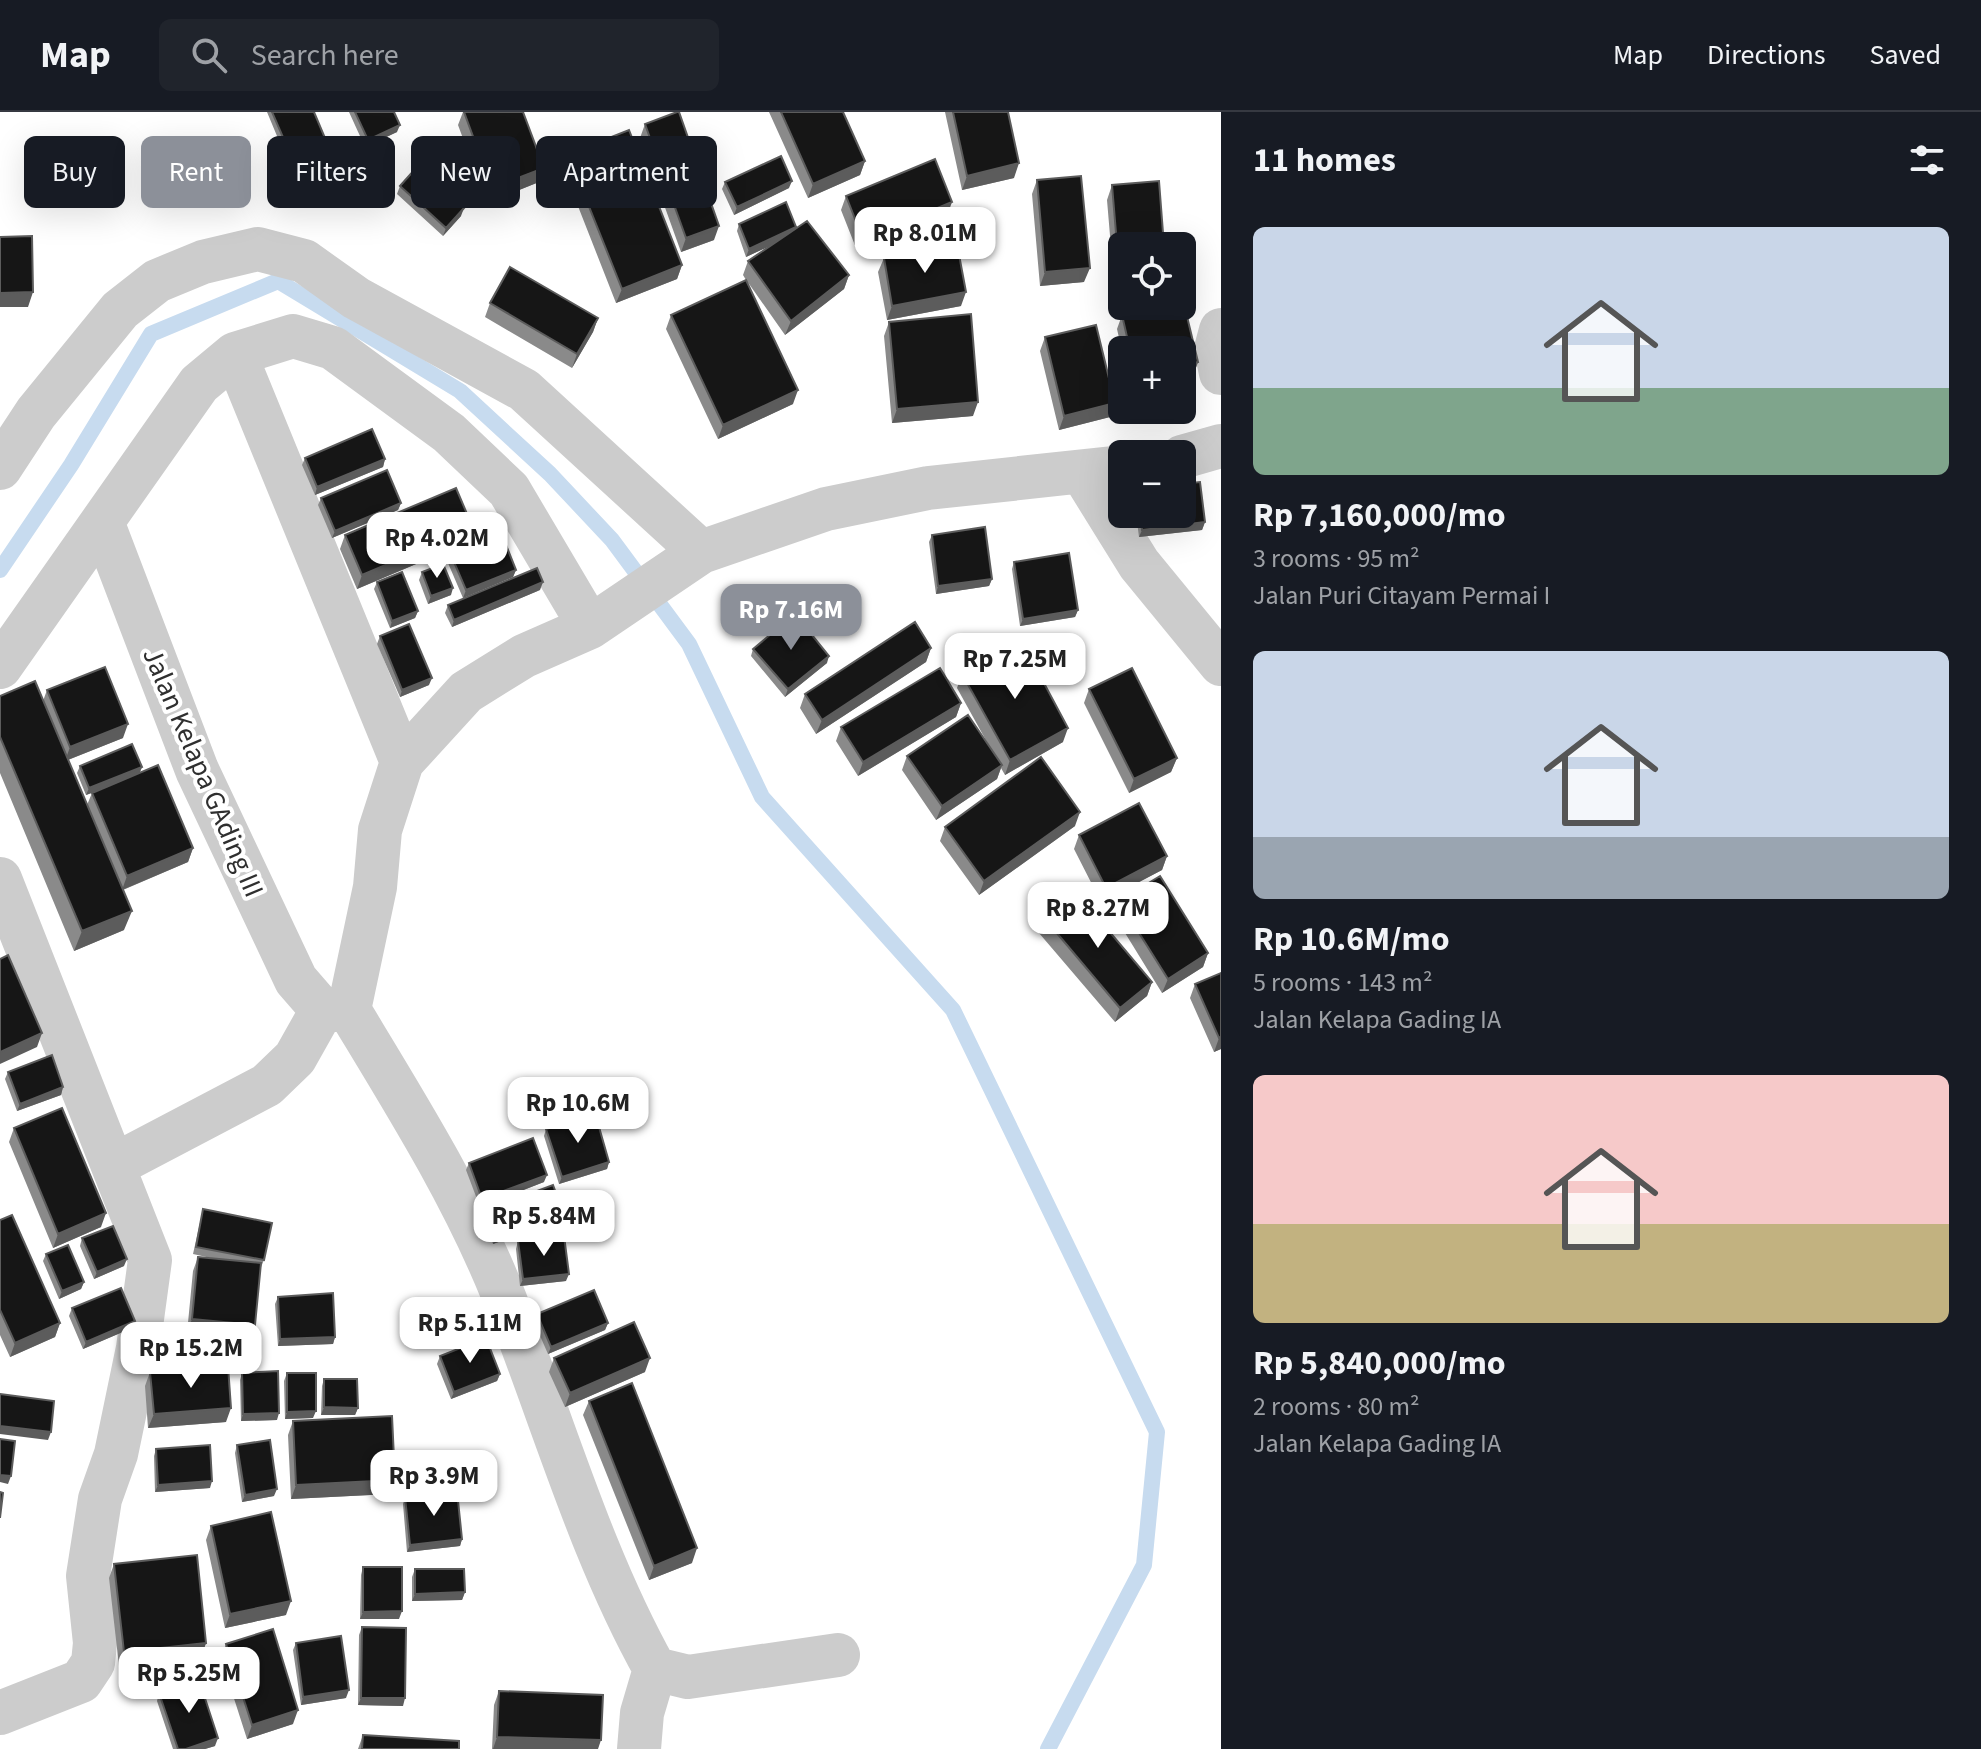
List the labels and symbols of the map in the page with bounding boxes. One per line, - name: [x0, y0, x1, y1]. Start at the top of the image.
- pin: Rp 8.01M: [842, 207, 1008, 275]
- pin: Rp 4.02M: [354, 512, 520, 580]
- pin: Rp 7.16M: [708, 584, 874, 652]
- pin: Rp 7.25M: [932, 633, 1098, 701]
- street label: Jalan Kelapa GAding III: [132, 641, 274, 903]
- pin: Rp 8.27M: [1015, 882, 1181, 950]
- pin: Rp 10.6M: [495, 1077, 661, 1145]
- pin: Rp 5.84M: [461, 1190, 627, 1258]
- pin: Rp 5.11M: [387, 1297, 553, 1365]
- pin: Rp 15.2M: [108, 1322, 274, 1390]
- pin: Rp 3.9M: [360, 1450, 508, 1518]
- pin: Rp 5.25M: [106, 1647, 272, 1715]

